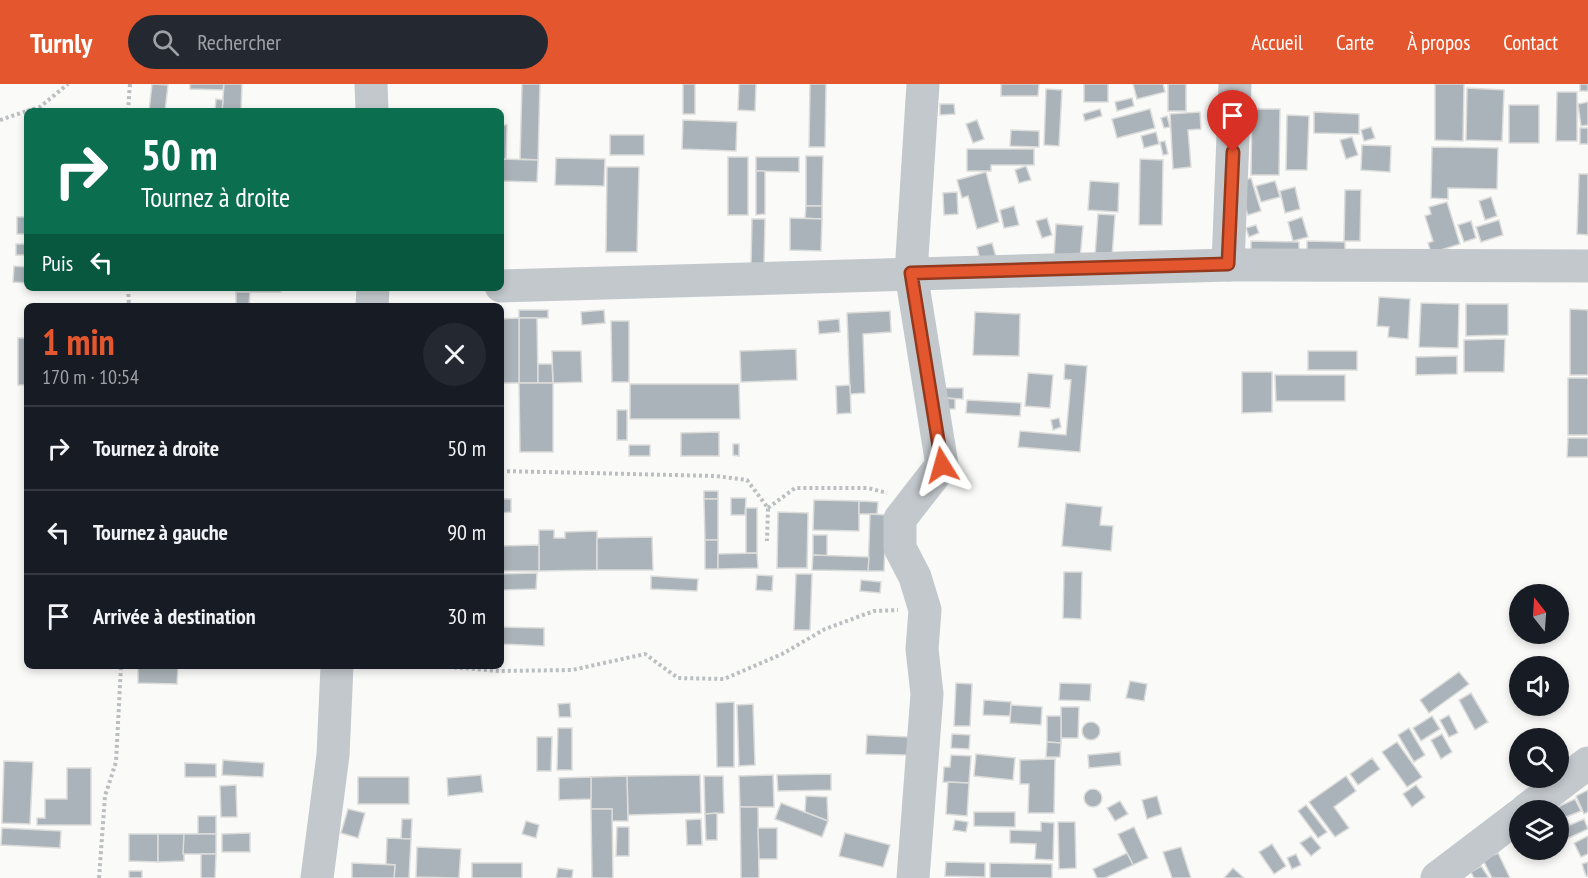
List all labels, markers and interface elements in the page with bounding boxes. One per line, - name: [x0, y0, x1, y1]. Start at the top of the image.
- search box: [128, 15, 548, 69]
- text: Turnly: [30, 24, 92, 61]
- icon: search: [149, 26, 182, 59]
- text: Rechercher: [197, 28, 281, 56]
- text: Accueil: [1251, 29, 1303, 56]
- text: Carte: [1336, 29, 1374, 56]
- text: À propos: [1407, 29, 1470, 56]
- text: Contact: [1503, 29, 1558, 56]
- pin: [1207, 90, 1258, 152]
- icon: arrive: [1216, 99, 1249, 132]
- text: 50 m: [141, 127, 218, 182]
- icon: right: [42, 132, 120, 210]
- text: Tournez à droite: [141, 180, 290, 214]
- icon: left: [85, 246, 118, 279]
- text: Puis: [42, 249, 73, 277]
- text: 1 min: [42, 318, 115, 365]
- button: close: [423, 323, 486, 386]
- text: 170 m · 10:54: [42, 364, 139, 390]
- icon: right: [42, 432, 75, 465]
- position arrow: [910, 433, 974, 497]
- text: Tournez à droite: [93, 434, 219, 462]
- text: 50 m: [447, 434, 486, 462]
- icon: left: [42, 516, 75, 549]
- text: Tournez à gauche: [93, 518, 228, 546]
- text: 90 m: [447, 518, 486, 546]
- north arrow: [1509, 584, 1569, 644]
- map controls: [1509, 584, 1569, 860]
- icon: arrive: [42, 600, 75, 633]
- text: Arrivée à destination: [93, 602, 256, 630]
- text: 30 m: [447, 602, 486, 630]
- button: sound: [1509, 656, 1569, 716]
- button: search: [1509, 728, 1569, 788]
- button: layers: [1509, 800, 1569, 860]

